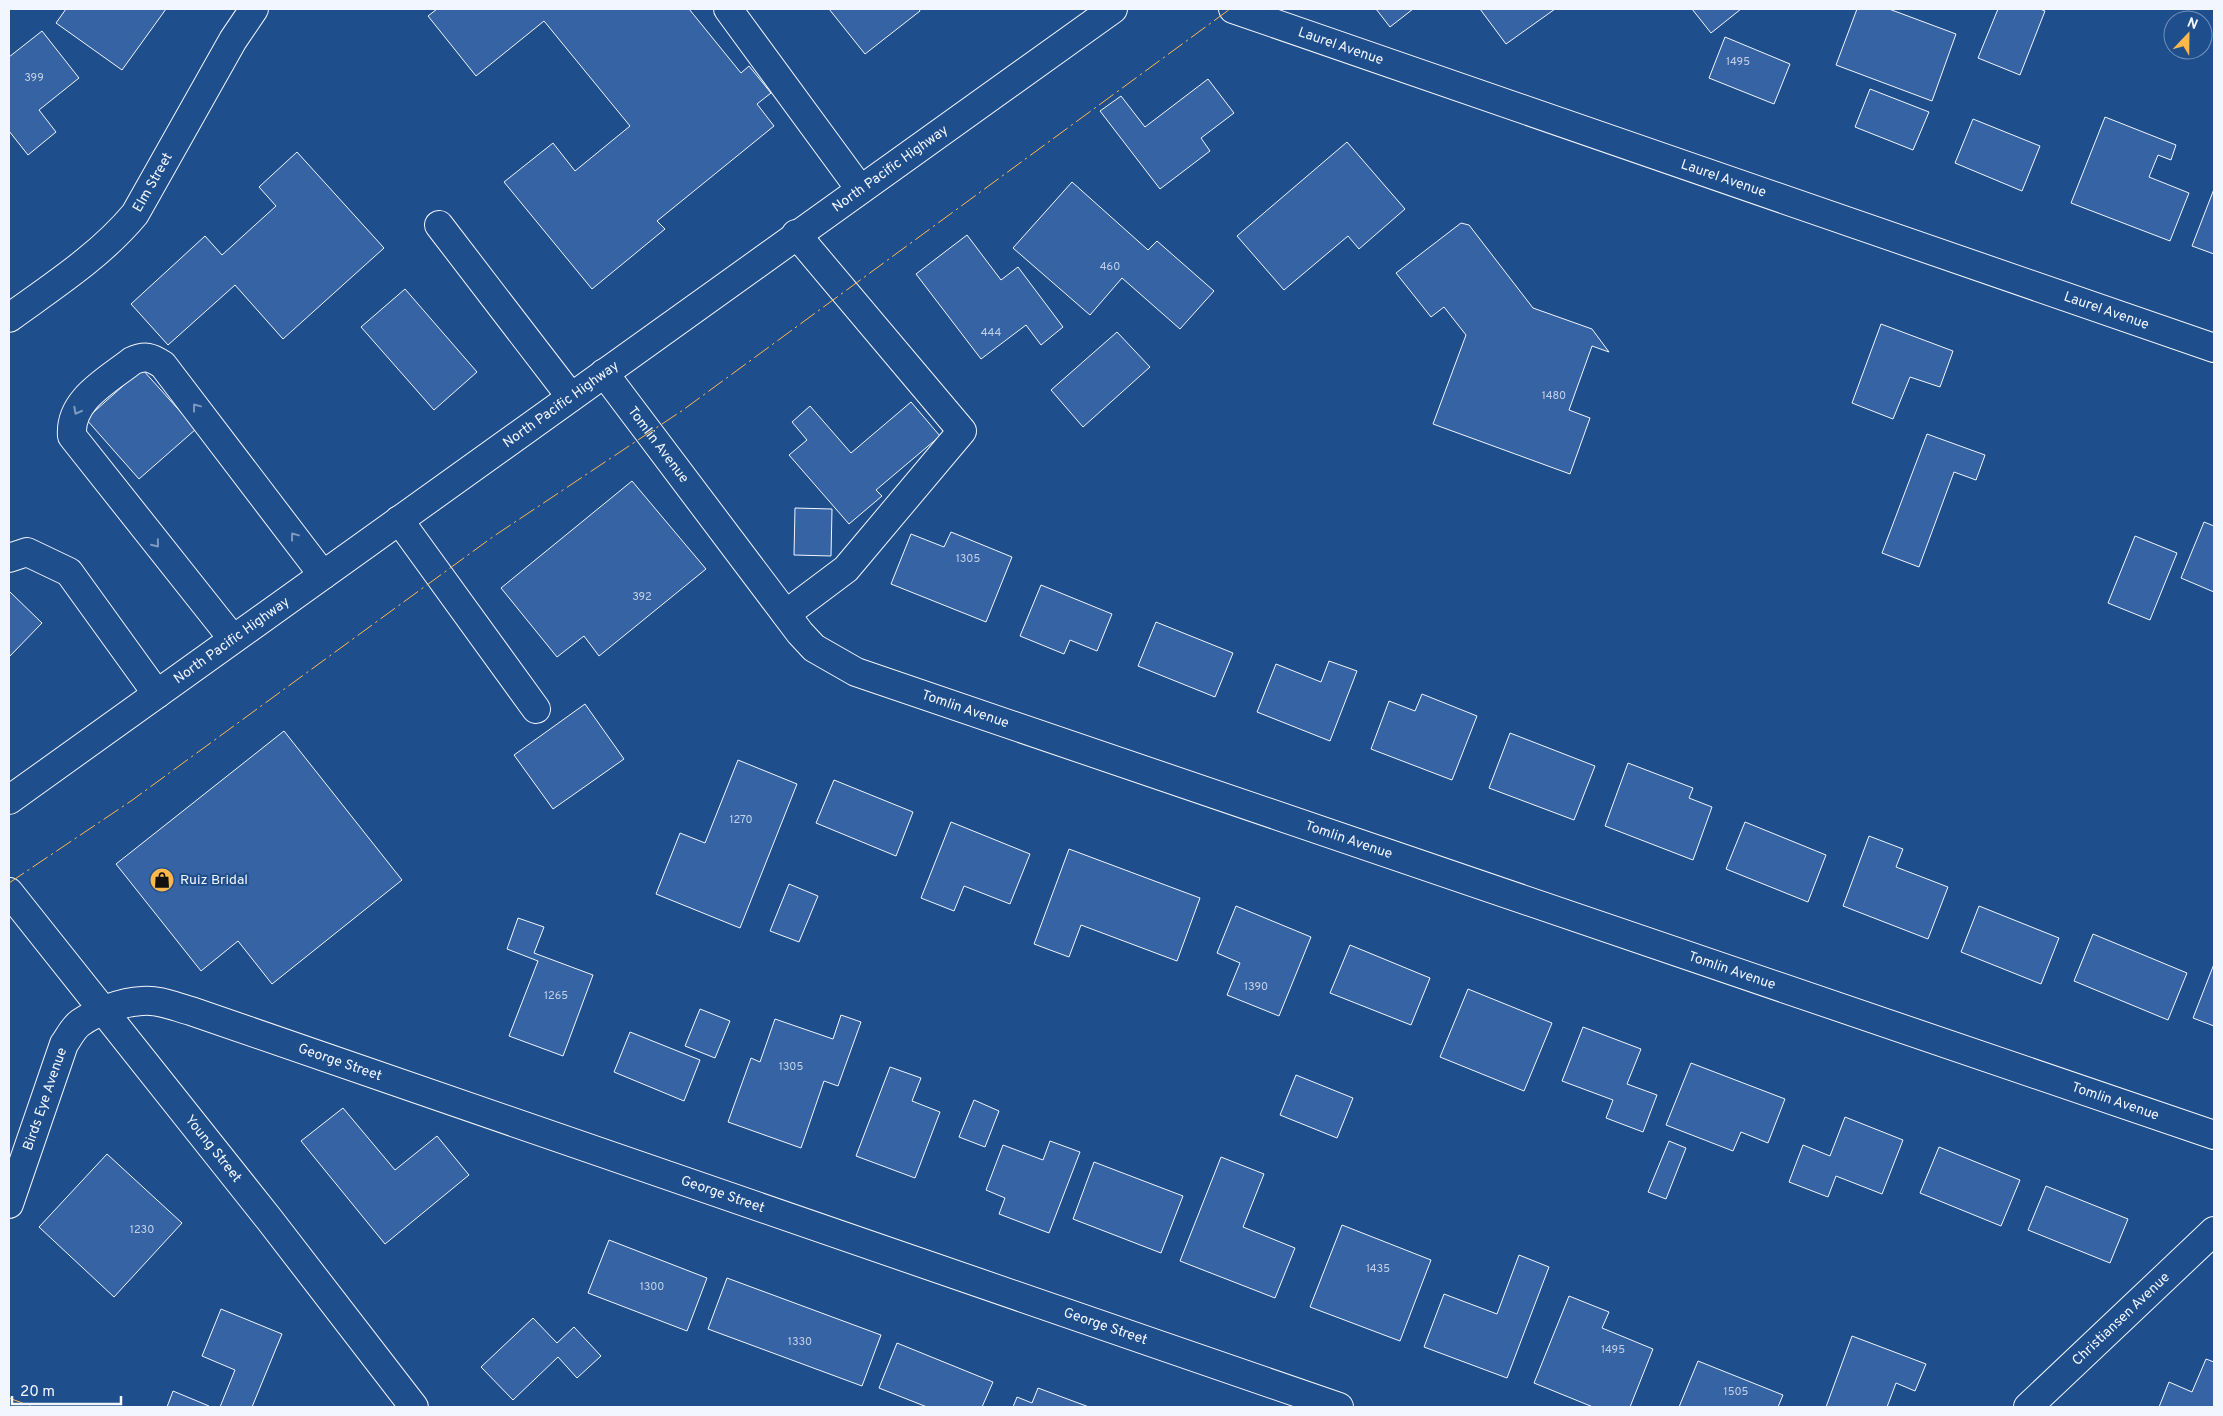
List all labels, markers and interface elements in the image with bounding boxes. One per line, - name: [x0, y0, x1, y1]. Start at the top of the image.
- north arrow: [2163, 10, 2213, 60]
- text: N: [2184, 15, 2200, 34]
- street label: Laurel Avenue: [1296, 24, 1386, 69]
- house number: 1495: [1726, 55, 1750, 69]
- house number: 399: [24, 71, 44, 85]
- street label: North Pacific Highway: [829, 121, 951, 216]
- street label: Elm Street: [129, 150, 176, 215]
- street label: Laurel Avenue: [1679, 156, 1768, 201]
- house number: 460: [1100, 260, 1120, 274]
- street label: Laurel Avenue: [2061, 288, 2151, 333]
- house number: 444: [981, 326, 1001, 340]
- street label: North Pacific Highway: [500, 357, 622, 452]
- house number: 1480: [1542, 389, 1566, 403]
- street label: Tomlin Avenue: [624, 403, 692, 486]
- one-way arrow: [193, 404, 201, 413]
- one-way arrow: [73, 406, 83, 415]
- one-way arrow: [291, 532, 300, 542]
- one-way arrow: [151, 538, 160, 547]
- house number: 1305: [956, 552, 980, 566]
- house number: 392: [632, 590, 652, 604]
- street label: North Pacific Highway: [171, 593, 293, 688]
- street label: Tomlin Avenue: [919, 687, 1011, 732]
- house number: 1270: [729, 813, 753, 827]
- street label: Tomlin Avenue: [1303, 817, 1395, 863]
- shop icon: Ruiz Bridal: [149, 867, 175, 893]
- place label: Ruiz Bridal: [180, 872, 248, 889]
- street label: Tomlin Avenue: [1686, 948, 1778, 993]
- house number: 1390: [1244, 980, 1268, 994]
- house number: 1265: [544, 989, 568, 1003]
- street label: George Street: [296, 1040, 384, 1085]
- street label: Birds Eye Avenue: [20, 1045, 71, 1153]
- house number: 1305: [779, 1060, 803, 1074]
- street label: Tomlin Avenue: [2069, 1079, 2161, 1124]
- street label: Young Street: [181, 1112, 245, 1186]
- street label: George Street: [679, 1172, 767, 1217]
- house number: 1230: [130, 1223, 154, 1237]
- house number: 1435: [1366, 1262, 1390, 1276]
- street label: Christiansen Avenue: [2069, 1269, 2173, 1369]
- house number: 1300: [640, 1280, 664, 1294]
- street label: George Street: [1061, 1304, 1150, 1349]
- house number: 1330: [788, 1335, 812, 1349]
- house number: 1495: [1601, 1343, 1625, 1357]
- scale bar: [12, 1374, 121, 1406]
- text: 20 m: [20, 1383, 55, 1402]
- house number: 1505: [1724, 1385, 1749, 1399]

